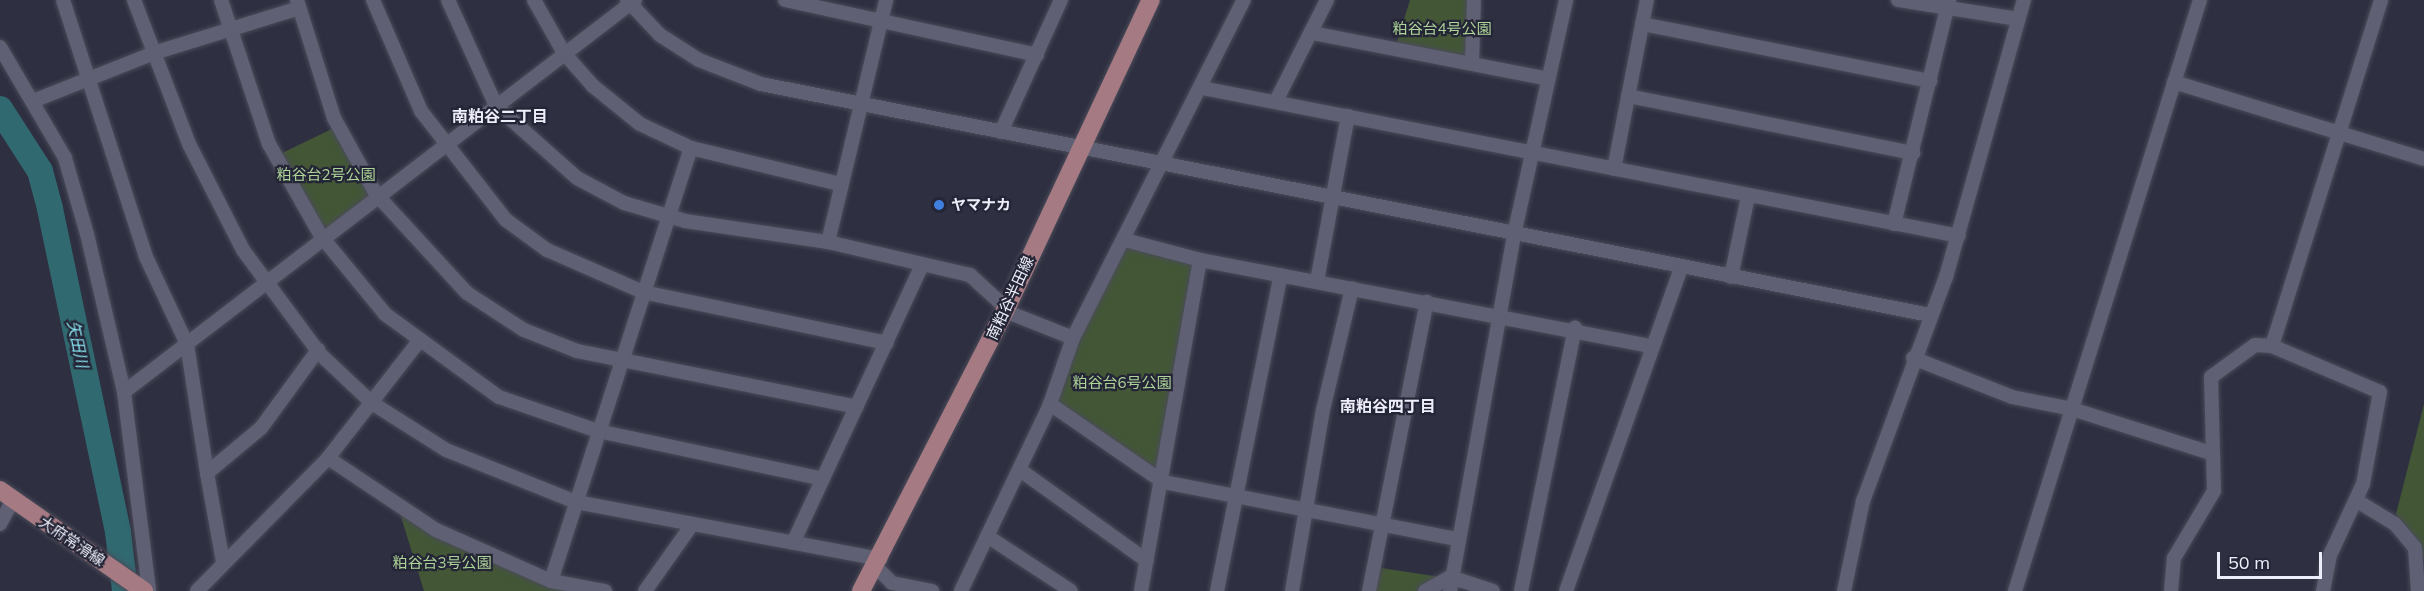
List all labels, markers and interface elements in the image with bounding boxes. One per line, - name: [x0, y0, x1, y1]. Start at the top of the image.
- park label: 粕谷台4号公園: [1393, 20, 1491, 38]
- district label: 南粕谷二丁目: [452, 106, 548, 126]
- park label: 粕谷台2号公園: [277, 166, 375, 184]
- place label: ヤマナカ: [951, 196, 1011, 214]
- marker: ヤマナカ: [932, 198, 946, 212]
- street label: 南粕谷半田線: [983, 253, 1037, 343]
- water label: 矢田川: [64, 319, 92, 369]
- park label: 粕谷台6号公園: [1073, 374, 1171, 392]
- district label: 南粕谷四丁目: [1340, 396, 1436, 416]
- street label: 大府常滑線: [36, 513, 108, 569]
- scale bar: [2220, 540, 2325, 578]
- text: 50 m: [2228, 551, 2270, 574]
- park label: 粕谷台3号公園: [393, 554, 491, 572]

